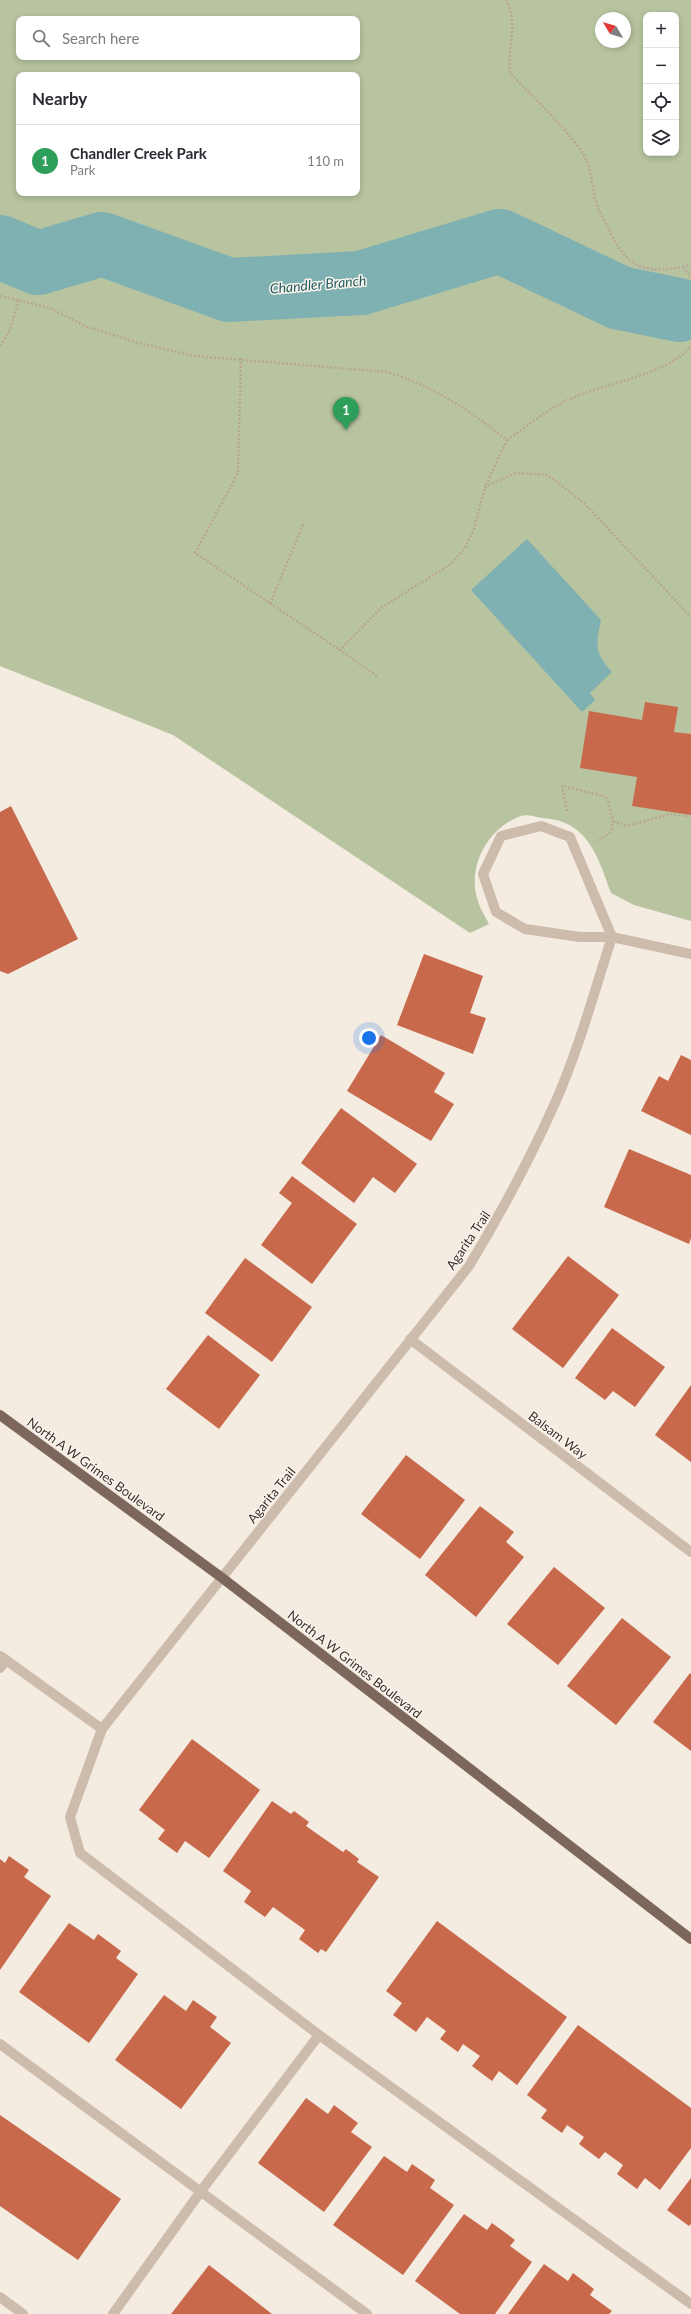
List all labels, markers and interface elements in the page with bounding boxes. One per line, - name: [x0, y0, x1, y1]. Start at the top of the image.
- north arrow: [595, 12, 631, 48]
- map controls: [643, 12, 679, 156]
- button: +: [643, 12, 679, 48]
- search box: [16, 16, 360, 60]
- icon: search: [30, 27, 52, 49]
- text: Search here: [62, 29, 139, 47]
- button: −: [643, 48, 679, 84]
- button: locate: [643, 84, 679, 120]
- text: Nearby: [32, 88, 87, 109]
- button: layers: [643, 120, 679, 156]
- text: Chandler Creek Park: [70, 144, 207, 162]
- text: 1: [41, 153, 49, 169]
- text: 110 m: [307, 153, 344, 169]
- text: Park: [70, 162, 95, 178]
- water label: Chandler Branch: [269, 271, 367, 297]
- pin: 1: [333, 397, 359, 430]
- your location: [359, 1028, 379, 1048]
- street label: Agarita Trail: [443, 1208, 493, 1272]
- street label: Balsam Way: [525, 1408, 591, 1462]
- street label: North A W Grimes Boulevard: [24, 1414, 168, 1524]
- street label: Agarita Trail: [244, 1464, 298, 1526]
- street label: North A W Grimes Boulevard: [285, 1607, 425, 1721]

